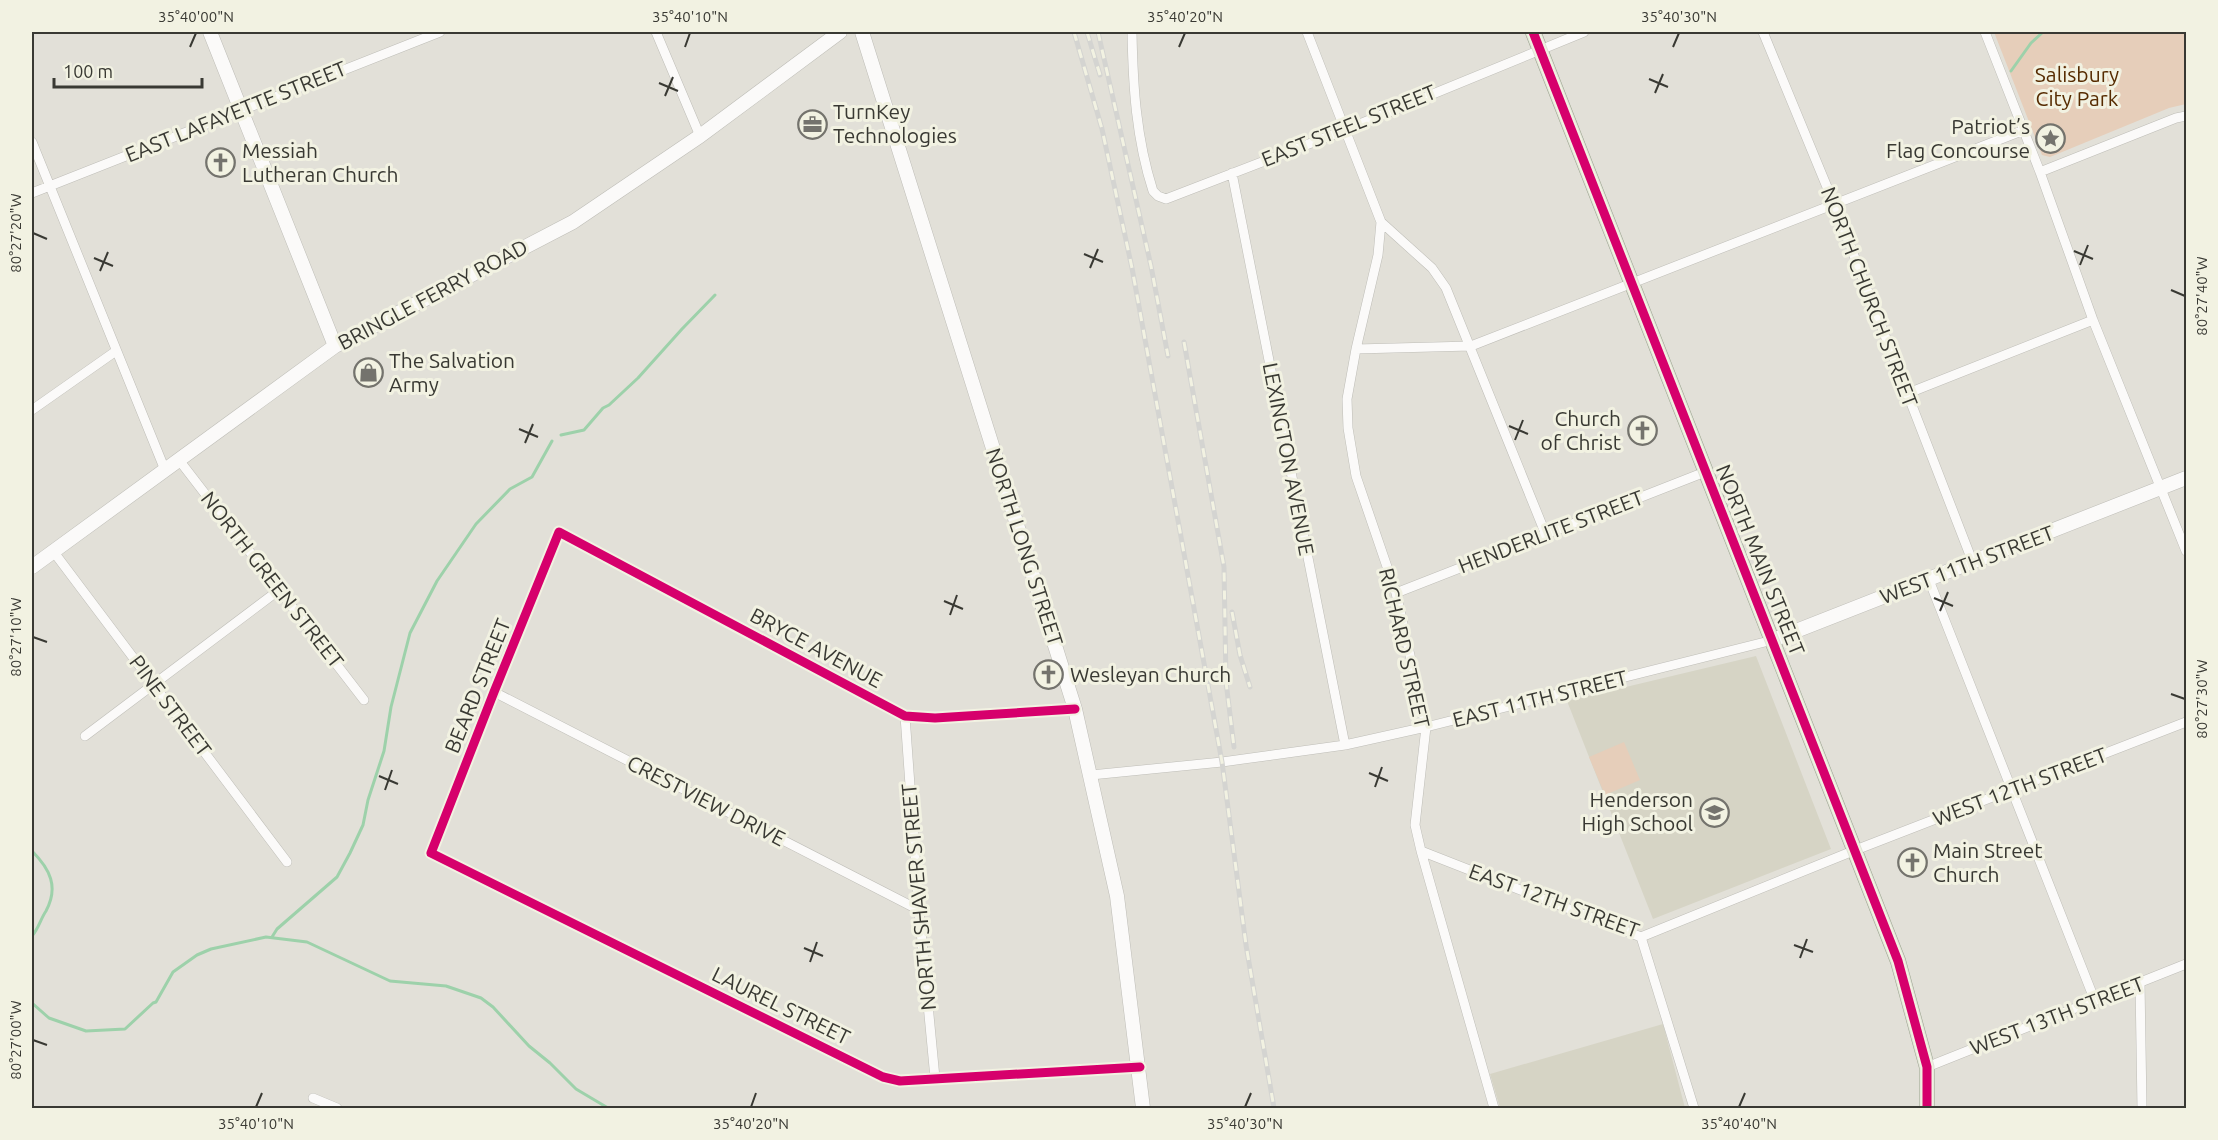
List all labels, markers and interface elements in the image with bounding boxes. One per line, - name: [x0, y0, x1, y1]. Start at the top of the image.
- text: 35°40'00"N: [158, 8, 234, 25]
- text: 35°40'10"N: [652, 8, 728, 25]
- text: 35°40'20"N: [1147, 8, 1223, 25]
- text: 35°40'30"N: [1641, 8, 1717, 25]
- scale bar: [54, 51, 202, 89]
- street label: EAST LAFAYETTE STREET: [122, 56, 350, 166]
- text: 100 m: [63, 61, 113, 81]
- park label: Salisbury City Park: [2035, 62, 2119, 110]
- street label: EAST STEEL STREET: [1258, 79, 1440, 171]
- place label: TurnKey Technologies: [833, 99, 957, 147]
- office icon: TurnKey Technologies: [796, 108, 828, 140]
- place label: Patriot’s Flag Concourse: [1886, 114, 2030, 162]
- place icon: Patriot’s Flag Concourse: [2035, 123, 2067, 155]
- place label: Messiah Lutheran Church: [242, 138, 399, 186]
- church icon: Messiah Lutheran Church: [205, 147, 237, 179]
- street label: NORTH CHURCH STREET: [1817, 183, 1923, 410]
- text: 80°27'20"W: [7, 193, 24, 273]
- street label: BRINGLE FERRY ROAD: [334, 234, 531, 354]
- text: 80°27'40"W: [2193, 256, 2210, 336]
- place label: The Salvation Army: [389, 348, 515, 396]
- shop icon: The Salvation Army: [352, 357, 384, 389]
- street label: LEXINGTON AVENUE: [1259, 360, 1319, 557]
- place label: Church of Christ: [1541, 406, 1621, 454]
- church icon: Church of Christ: [1626, 415, 1658, 447]
- street label: NORTH LONG STREET: [982, 445, 1068, 649]
- street label: NORTH MAIN STREET: [1712, 461, 1810, 659]
- street label: HENDERLITE STREET: [1455, 485, 1647, 577]
- street label: NORTH GREEN STREET: [197, 487, 349, 672]
- street label: WEST 11TH STREET: [1876, 520, 2057, 608]
- street label: RICHARD STREET: [1375, 565, 1435, 730]
- text: 80°27'10"W: [7, 597, 24, 677]
- street label: BRYCE AVENUE: [746, 602, 887, 692]
- street label: BEARD STREET: [439, 615, 515, 756]
- street label: PINE STREET: [125, 650, 217, 761]
- church icon: Wesleyan Church: [1033, 659, 1065, 691]
- text: 80°27'30"W: [2193, 659, 2210, 739]
- place label: Wesleyan Church: [1070, 662, 1231, 686]
- street label: EAST 11TH STREET: [1450, 665, 1630, 731]
- street label: WEST 12TH STREET: [1929, 742, 2110, 830]
- street label: CRESTVIEW DRIVE: [623, 750, 789, 850]
- street label: NORTH SHAVER STREET: [896, 782, 940, 1012]
- place label: Henderson High School: [1582, 787, 1693, 835]
- school or university icon: Henderson High School: [1698, 796, 1730, 828]
- place label: Main Street Church: [1933, 838, 2043, 886]
- church icon: Main Street Church: [1896, 847, 1928, 879]
- street label: EAST 12TH STREET: [1466, 858, 1643, 942]
- street label: LAUREL STREET: [709, 961, 855, 1049]
- street label: WEST 13TH STREET: [1966, 971, 2147, 1059]
- text: 80°27'00"W: [7, 1000, 24, 1080]
- text: 35°40'10"N: [218, 1115, 294, 1132]
- text: 35°40'20"N: [713, 1115, 789, 1132]
- text: 35°40'30"N: [1207, 1115, 1283, 1132]
- text: 35°40'40"N: [1701, 1115, 1777, 1132]

